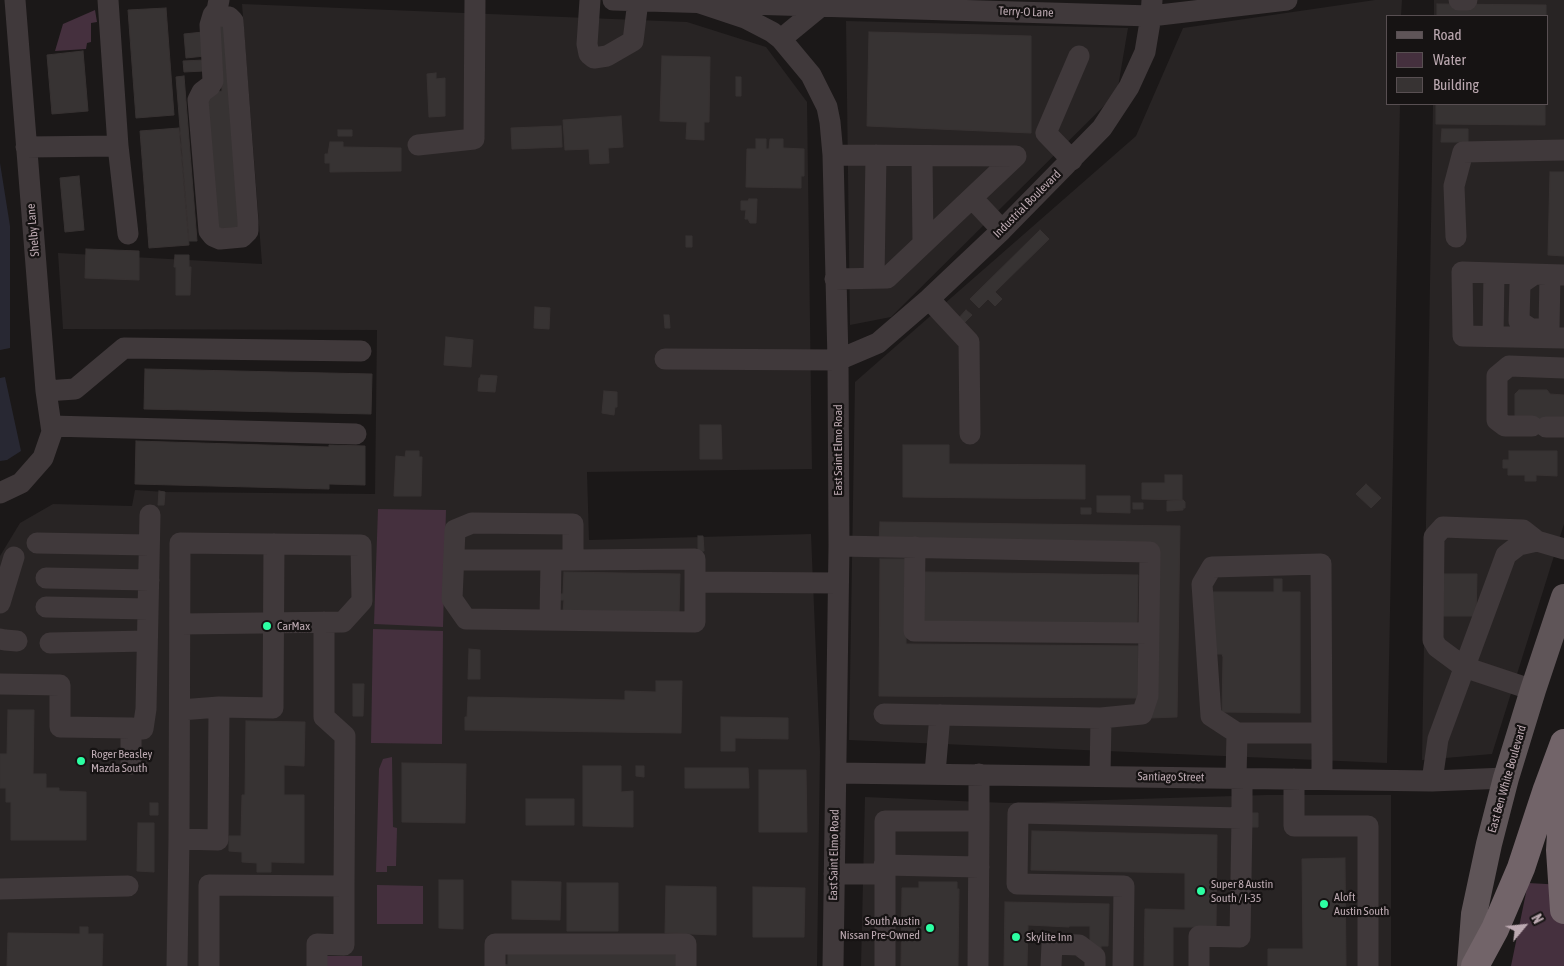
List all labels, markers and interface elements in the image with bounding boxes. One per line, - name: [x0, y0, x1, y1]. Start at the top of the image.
- street label: Terry-O Lane: [998, 4, 1054, 20]
- legend: [1386, 15, 1549, 105]
- text: Road: [1433, 26, 1462, 43]
- text: Water: [1433, 51, 1466, 68]
- text: Building: [1433, 76, 1479, 93]
- street label: Industrial Boulevard: [990, 167, 1064, 241]
- street label: Shelby Lane: [24, 203, 42, 257]
- street label: East Saint Elmo Road: [831, 404, 845, 496]
- place label: CarMax: [277, 619, 310, 633]
- marker: CarMax: [261, 620, 273, 632]
- street label: East Ben White Boulevard: [1485, 723, 1529, 835]
- place label: Roger Beasley Mazda South: [91, 747, 152, 775]
- marker: Roger Beasley Mazda South: [75, 755, 87, 767]
- street label: Santiago Street: [1137, 769, 1205, 785]
- street label: East Saint Elmo Road: [826, 809, 842, 901]
- place label: Super 8 Austin South / I-35: [1211, 877, 1273, 905]
- marker: Super 8 Austin South / I-35: [1195, 885, 1207, 897]
- place label: Aloft Austin South: [1334, 890, 1389, 918]
- marker: Aloft Austin South: [1318, 898, 1330, 910]
- north arrow: [1499, 901, 1549, 951]
- text: N: [1528, 912, 1546, 926]
- place label: South Austin Nissan Pre-Owned: [840, 914, 920, 942]
- marker: South Austin Nissan Pre-Owned: [924, 922, 936, 934]
- place label: Skylite Inn: [1026, 930, 1072, 944]
- marker: Skylite Inn: [1010, 931, 1022, 943]

